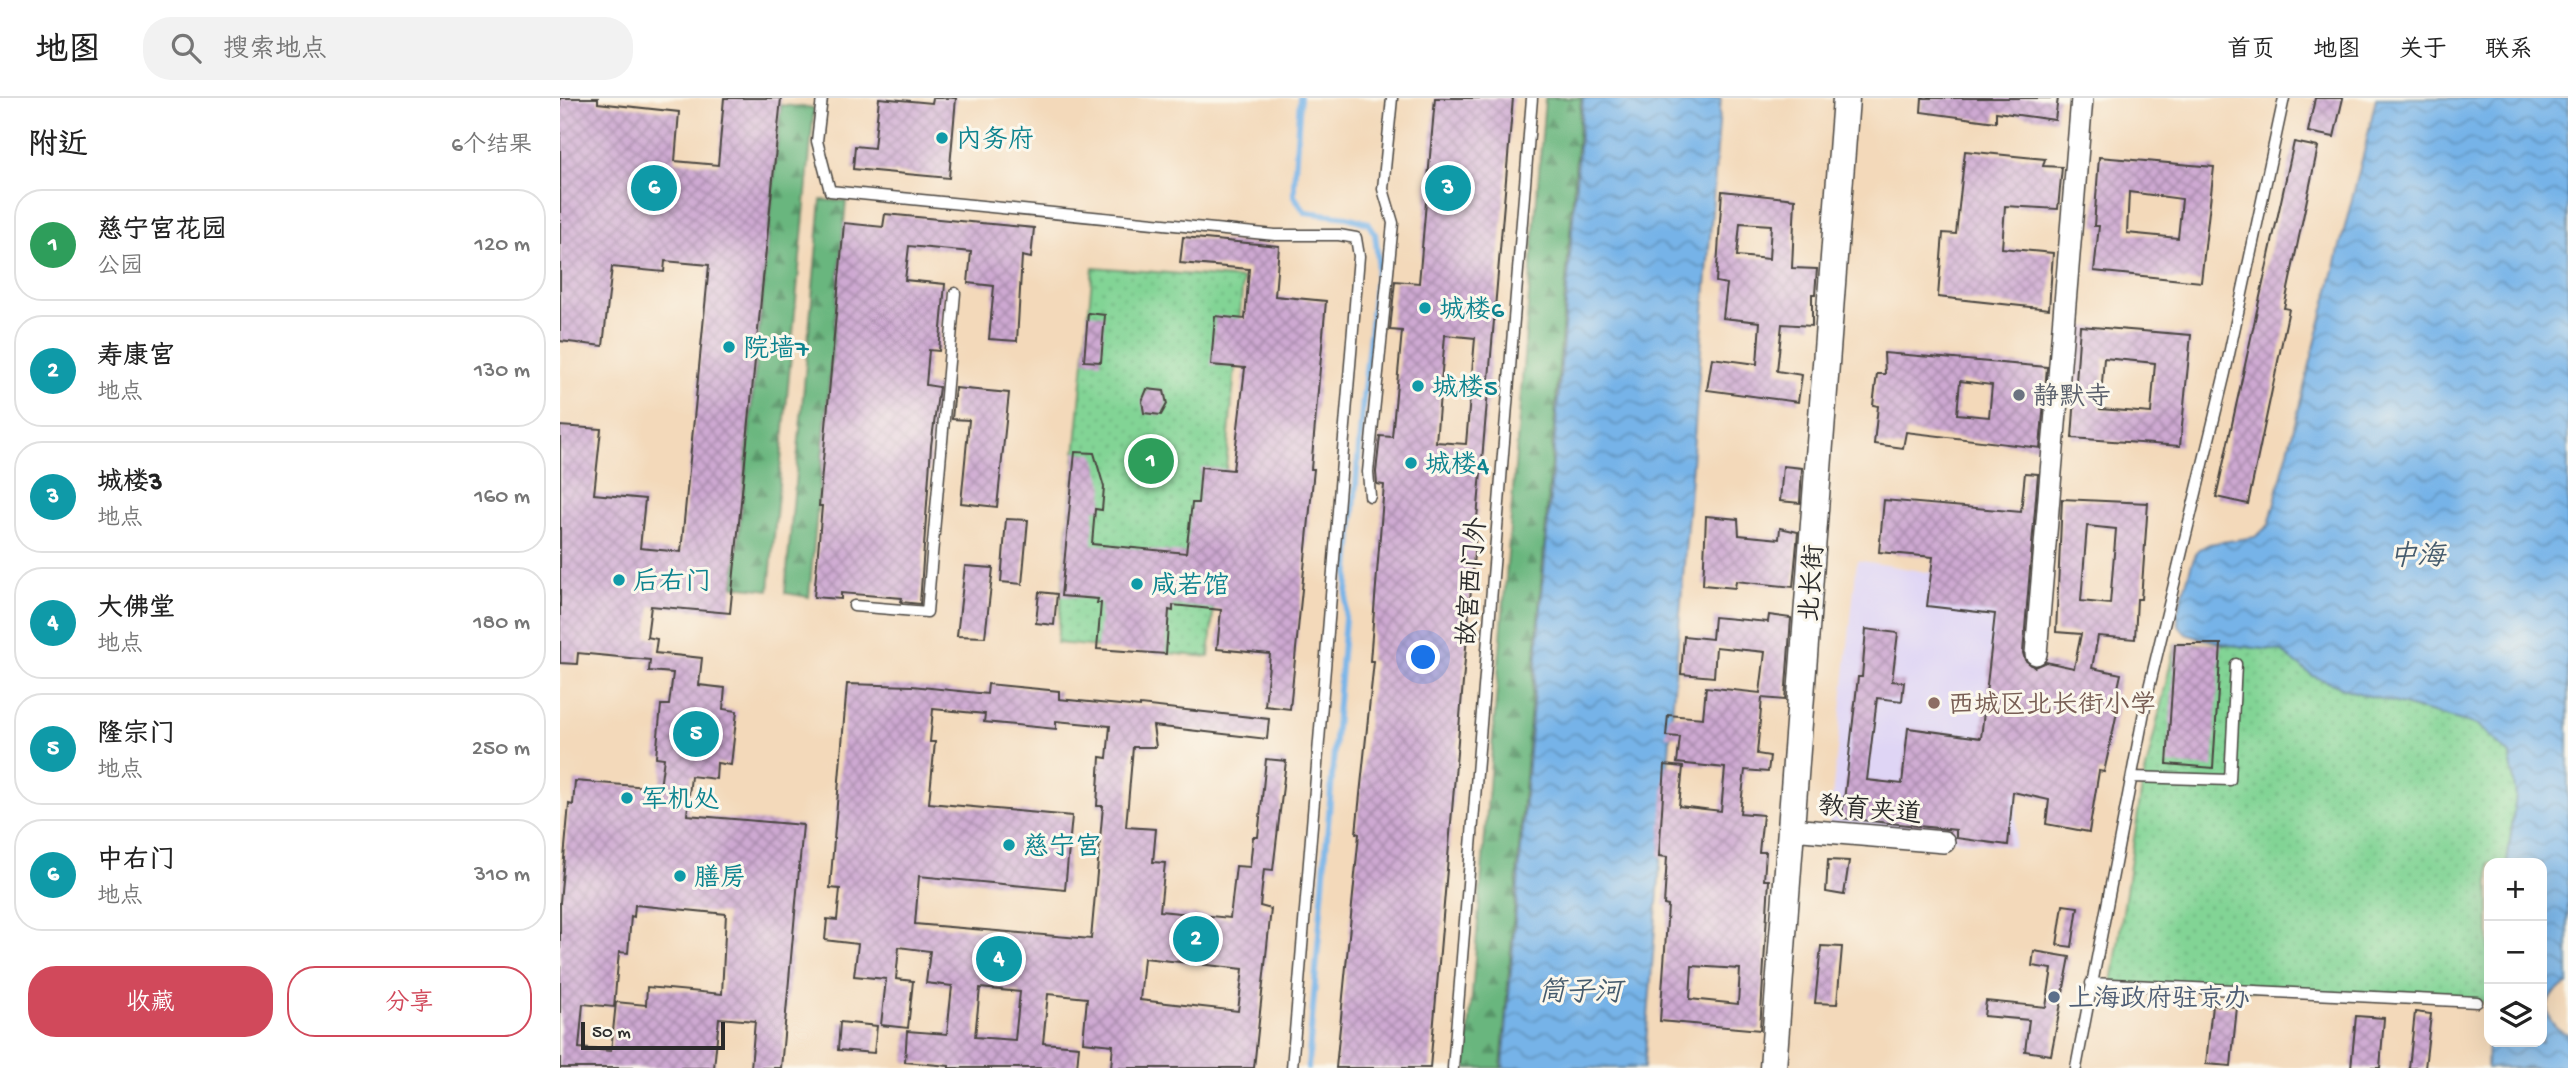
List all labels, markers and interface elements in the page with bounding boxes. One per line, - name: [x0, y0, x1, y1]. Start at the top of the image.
- search box: [143, 17, 633, 80]
- icon: search: [167, 29, 205, 67]
- text: 地图: [35, 34, 101, 72]
- text: 搜索地点: [223, 36, 327, 67]
- text: 首页: [2227, 37, 2275, 66]
- text: 地图: [2313, 37, 2361, 66]
- text: 关于: [2399, 37, 2447, 66]
- text: 联系: [2485, 37, 2533, 66]
- place label: 内务府: [956, 125, 1034, 158]
- text: 附近: [28, 130, 88, 165]
- marker: 内务府: [934, 130, 950, 146]
- text: 6个结果: [451, 133, 532, 160]
- pin: 6: [631, 162, 677, 214]
- pin: 3: [1425, 162, 1471, 214]
- text: 慈宁宫花园: [97, 217, 227, 248]
- text: 1: [48, 232, 58, 259]
- text: 120 m: [475, 232, 530, 259]
- text: 公园: [97, 254, 143, 281]
- place label: 城楼6: [1439, 295, 1505, 328]
- marker: 城楼6: [1417, 300, 1433, 316]
- place label: 院墙7: [743, 334, 810, 367]
- marker: 院墙7: [721, 339, 737, 355]
- text: 寿康宫: [97, 343, 175, 374]
- text: 2: [47, 358, 59, 385]
- text: 130 m: [474, 358, 530, 385]
- place label: 城楼5: [1432, 373, 1498, 406]
- marker: 城楼5: [1410, 378, 1426, 394]
- text: 地点: [97, 380, 143, 407]
- place label: 静默寺: [2033, 382, 2111, 415]
- marker: 静默寺: [2011, 387, 2027, 403]
- pin: 1: [1128, 435, 1174, 487]
- place label: 城楼4: [1425, 450, 1489, 483]
- marker: 城楼4: [1403, 455, 1419, 471]
- text: 城楼3: [97, 469, 163, 500]
- text: 3: [47, 484, 59, 511]
- text: 160 m: [474, 484, 530, 511]
- text: 地点: [97, 506, 143, 533]
- street label: 故宫西门外: [1451, 515, 1496, 648]
- water label: 中海: [2389, 540, 2447, 575]
- street label: 北长街: [1795, 543, 1833, 623]
- place label: 后右门: [633, 568, 711, 600]
- place label: 咸若馆: [1151, 571, 1229, 604]
- marker: 后右门: [611, 572, 627, 588]
- marker: 咸若馆: [1129, 576, 1145, 592]
- text: 大佛堂: [97, 595, 175, 626]
- text: 4: [48, 610, 58, 637]
- text: 180 m: [473, 610, 530, 637]
- text: 地点: [97, 632, 143, 659]
- your location: [1406, 640, 1440, 674]
- place label: 西城区北长街小学: [1948, 690, 2156, 723]
- marker: 西城区北长街小学: [1926, 695, 1942, 711]
- pin: 5: [673, 708, 719, 760]
- text: 隆宗门: [97, 721, 175, 752]
- text: 5: [47, 736, 59, 763]
- text: 250 m: [472, 736, 530, 763]
- text: 地点: [97, 758, 143, 785]
- place label: 军机处: [641, 785, 719, 818]
- marker: 军机处: [619, 790, 635, 806]
- street label: 教育夹道: [1816, 791, 1923, 832]
- place label: 慈宁宫: [1023, 832, 1101, 865]
- marker: 慈宁宫: [1001, 837, 1017, 853]
- text: 中右门: [97, 847, 175, 878]
- map controls: [2484, 858, 2547, 1047]
- button: +: [2484, 858, 2547, 921]
- text: 6: [47, 862, 59, 889]
- text: 310 m: [474, 862, 530, 889]
- place label: 膳房: [694, 863, 746, 896]
- marker: 膳房: [672, 868, 688, 884]
- text: 地点: [97, 884, 143, 911]
- pin: 2: [1173, 913, 1219, 965]
- button: −: [2484, 921, 2547, 984]
- pin: 4: [976, 933, 1022, 985]
- button: 收藏: [28, 966, 273, 1037]
- button: 分享: [287, 966, 532, 1037]
- water label: 筒子河: [1538, 977, 1626, 1011]
- place label: 上海政府驻京办: [2068, 984, 2250, 1017]
- button: layers: [2484, 984, 2547, 1047]
- marker: 上海政府驻京办: [2046, 989, 2062, 1005]
- scale bar: [581, 1019, 724, 1051]
- text: 50 m: [592, 1022, 631, 1045]

